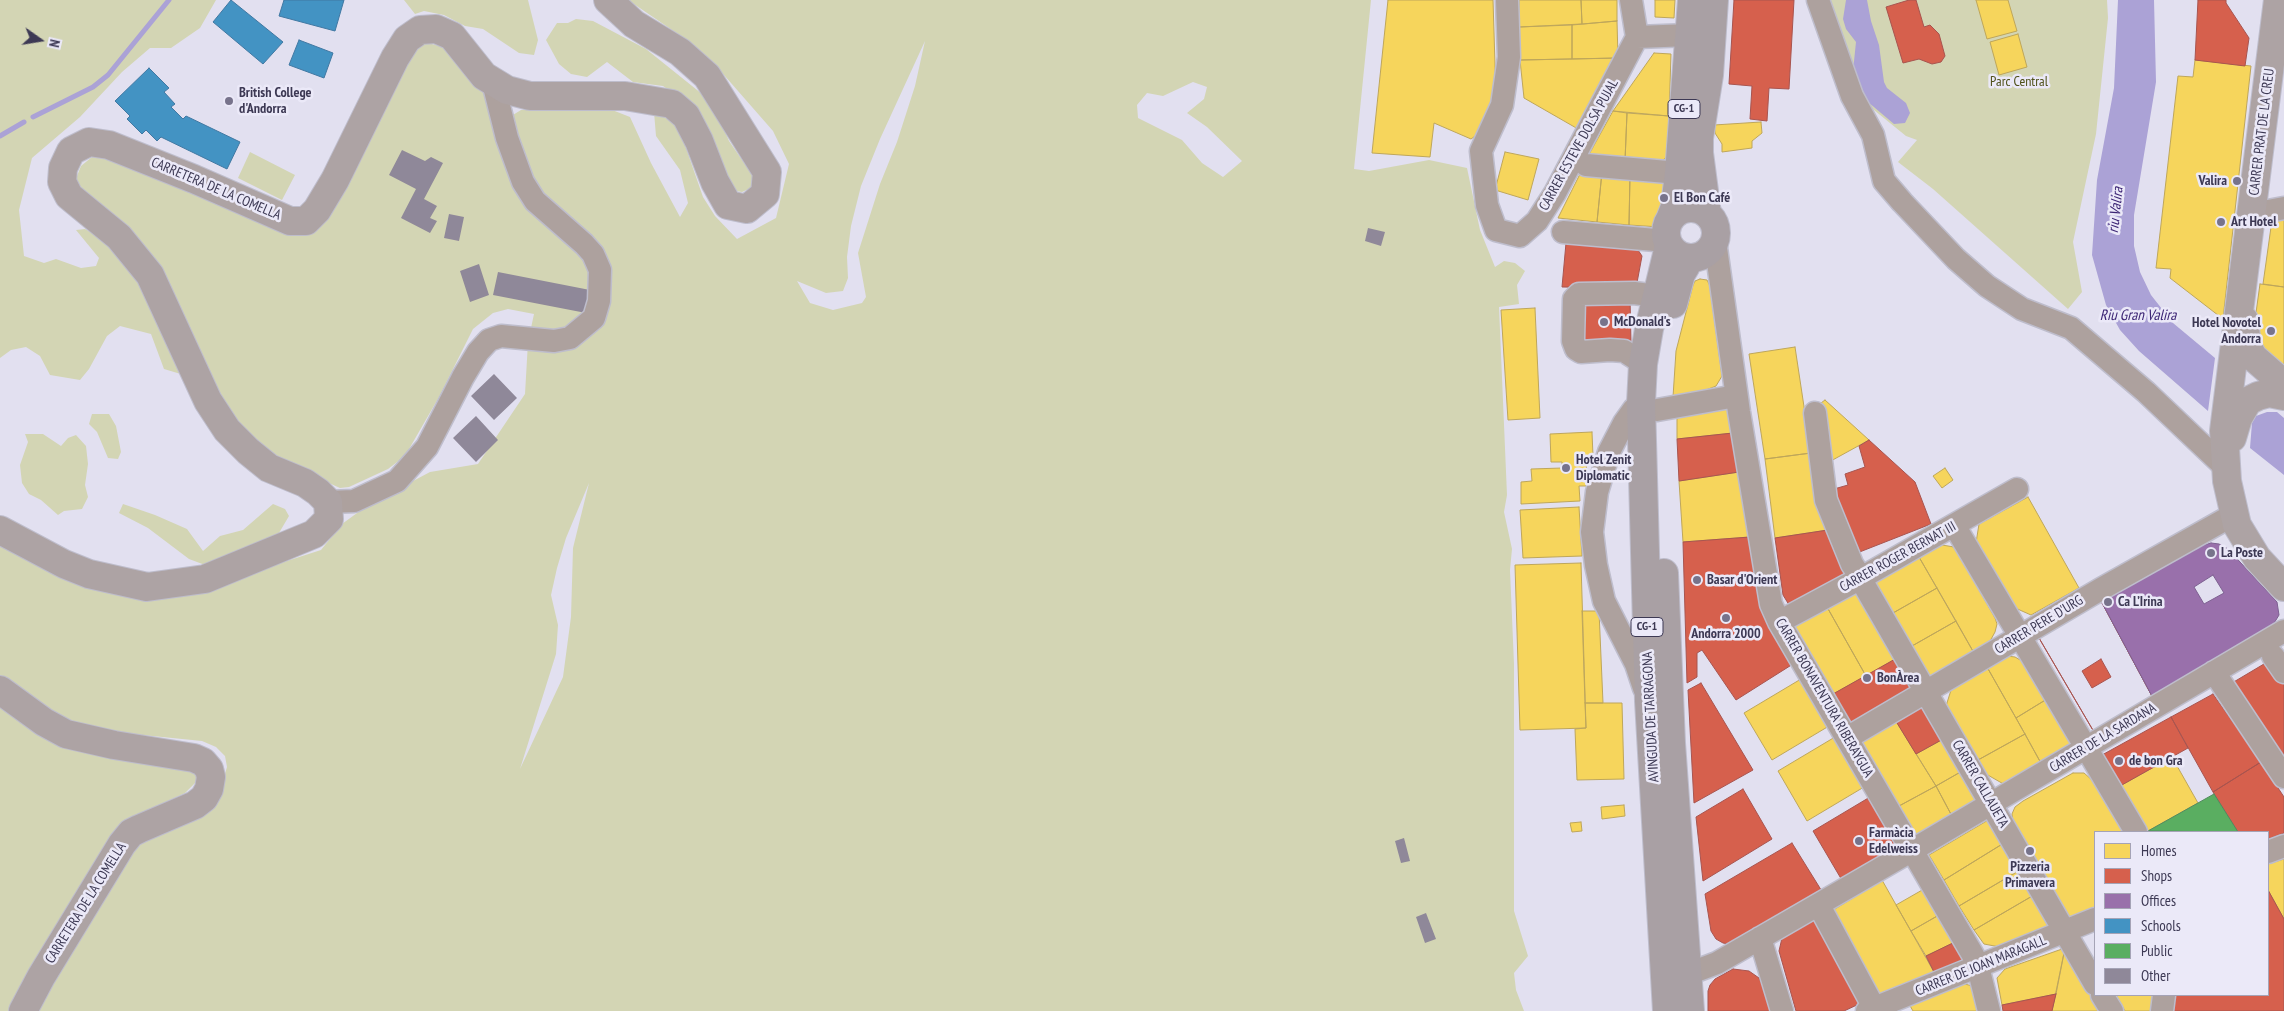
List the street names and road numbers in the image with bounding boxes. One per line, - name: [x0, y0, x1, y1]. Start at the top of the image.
- street label: CARRER PRAT DE LA CREU: [2246, 68, 2278, 196]
- street label: CARRER ESTEVE DOLSA PUJAL: [1536, 76, 1622, 214]
- road number: CG-1: [1668, 100, 1700, 118]
- street label: CARRETERA DE LA COMELLA: [149, 154, 283, 224]
- street label: CARRER ROGER BERNAT III: [1837, 518, 1959, 596]
- street label: CARRER PERE D'URG: [1992, 592, 2086, 658]
- street label: CARRER BONAVENTURA RIBERAYGUA: [1772, 616, 1876, 780]
- road number: CG-1: [1631, 618, 1663, 636]
- street label: AVINGUDA DE TARRAGONA: [1639, 651, 1663, 783]
- street label: CARRER DE LA SARDANA: [2047, 700, 2159, 776]
- street label: CARRER CALLAUETA: [1948, 737, 2012, 831]
- street label: CARRETERA DE LA COMELLA: [42, 840, 130, 966]
- street label: CARRER DE JOAN MARAGALL: [1913, 932, 2049, 1000]

